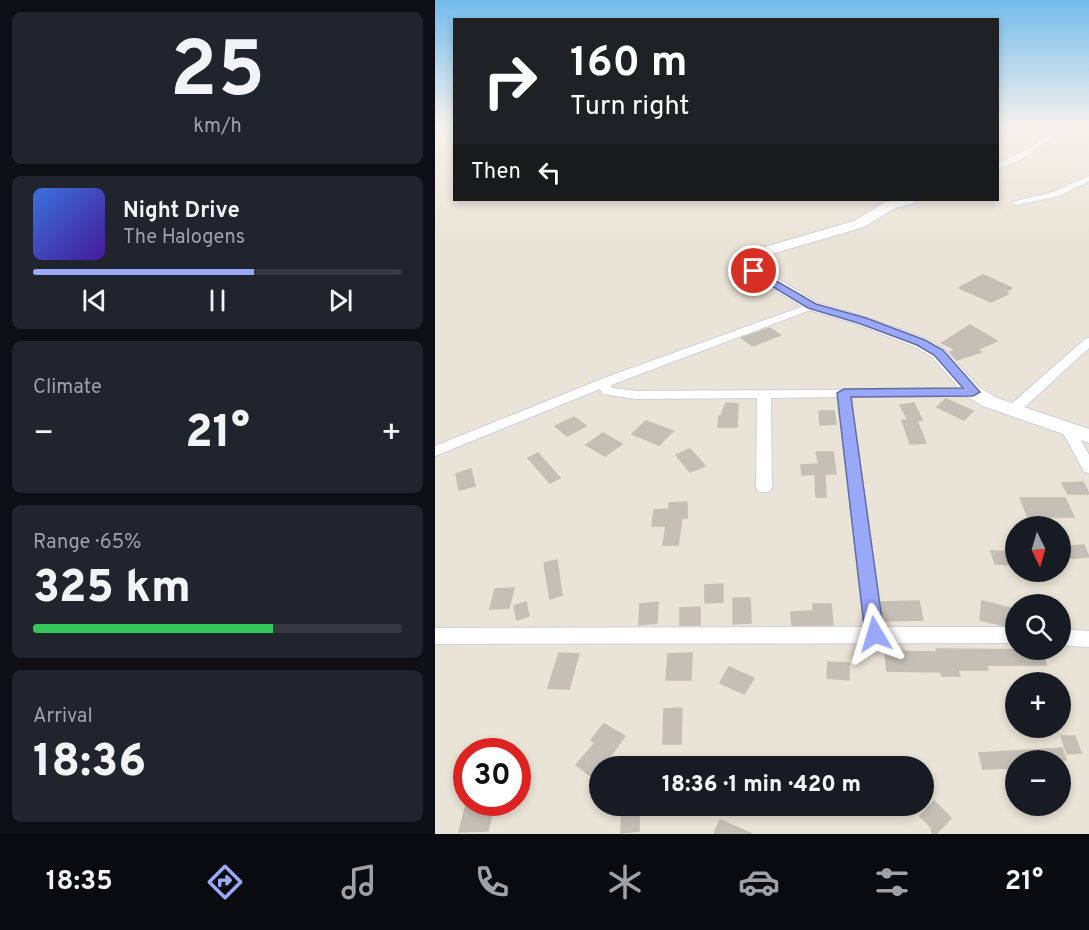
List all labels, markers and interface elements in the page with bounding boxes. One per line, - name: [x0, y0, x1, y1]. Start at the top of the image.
- text: 25: [170, 25, 265, 124]
- text: 160 m: [570, 38, 688, 91]
- icon: right: [471, 42, 549, 120]
- text: Turn right: [570, 90, 689, 124]
- text: km/h: [193, 114, 242, 140]
- icon: left: [533, 156, 566, 189]
- text: Then: [471, 159, 521, 186]
- text: Night Drive: [123, 198, 240, 225]
- text: The Halogens: [123, 225, 245, 251]
- pin: [728, 245, 779, 296]
- icon: arrive: [737, 254, 770, 287]
- icon: previous: [78, 284, 111, 317]
- icon: pause: [201, 284, 234, 317]
- icon: next: [324, 284, 357, 317]
- text: Climate: [33, 375, 102, 401]
- text: 21°: [185, 406, 250, 463]
- text: −: [33, 414, 54, 456]
- text: +: [381, 414, 402, 456]
- north arrow: [1005, 516, 1071, 582]
- map controls: [1005, 516, 1071, 816]
- text: Range · 65%: [33, 530, 142, 556]
- text: 325 km: [33, 561, 191, 618]
- button: search: [1005, 594, 1071, 660]
- position arrow: [843, 602, 907, 666]
- button: +: [1005, 672, 1071, 738]
- text: Arrival: [33, 704, 93, 730]
- text: 18:36: [33, 735, 146, 792]
- speed limit sign: 30: [453, 738, 531, 816]
- button: −: [1005, 750, 1071, 816]
- text: 18:36 · 1 min · 420 m: [662, 772, 861, 799]
- icon: directions: [204, 861, 246, 903]
- icon: music: [338, 861, 380, 903]
- icon: phone: [471, 861, 513, 903]
- icon: climate: [604, 861, 646, 903]
- icon: car: [738, 861, 780, 903]
- icon: filters: [871, 861, 913, 903]
- text: 18:35: [46, 865, 113, 899]
- text: 21°: [1005, 865, 1043, 899]

